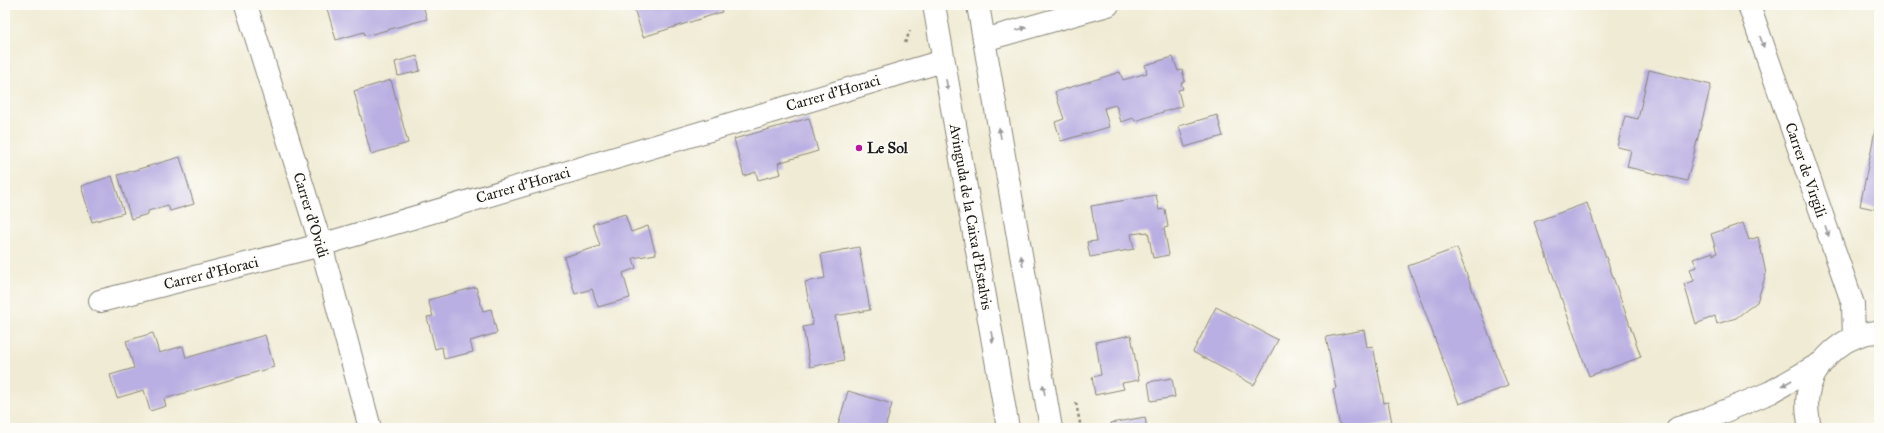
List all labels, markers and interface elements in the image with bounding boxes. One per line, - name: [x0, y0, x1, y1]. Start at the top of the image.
- one-way arrow: [1015, 26, 1027, 32]
- one-way arrow: [1759, 36, 1765, 48]
- street label: Carrer d'Horaci: [784, 71, 882, 115]
- one-way arrow: [944, 79, 950, 91]
- street label: Carrer de Virgili: [1781, 120, 1831, 220]
- street label: Avinguda de la Caixa d'Estalvis: [946, 122, 996, 311]
- one-way arrow: [997, 127, 1003, 140]
- place label: Le Sol: [867, 139, 909, 157]
- marker: Le Sol: [854, 143, 864, 153]
- street label: Carrer d'Horaci: [474, 163, 572, 207]
- street label: Carrer d'Ovidi: [289, 170, 333, 260]
- one-way arrow: [1825, 225, 1831, 237]
- street label: Carrer d'Horaci: [162, 253, 260, 293]
- one-way arrow: [1019, 255, 1025, 268]
- one-way arrow: [989, 331, 995, 343]
- one-way arrow: [1782, 379, 1792, 387]
- one-way arrow: [1041, 383, 1047, 396]

